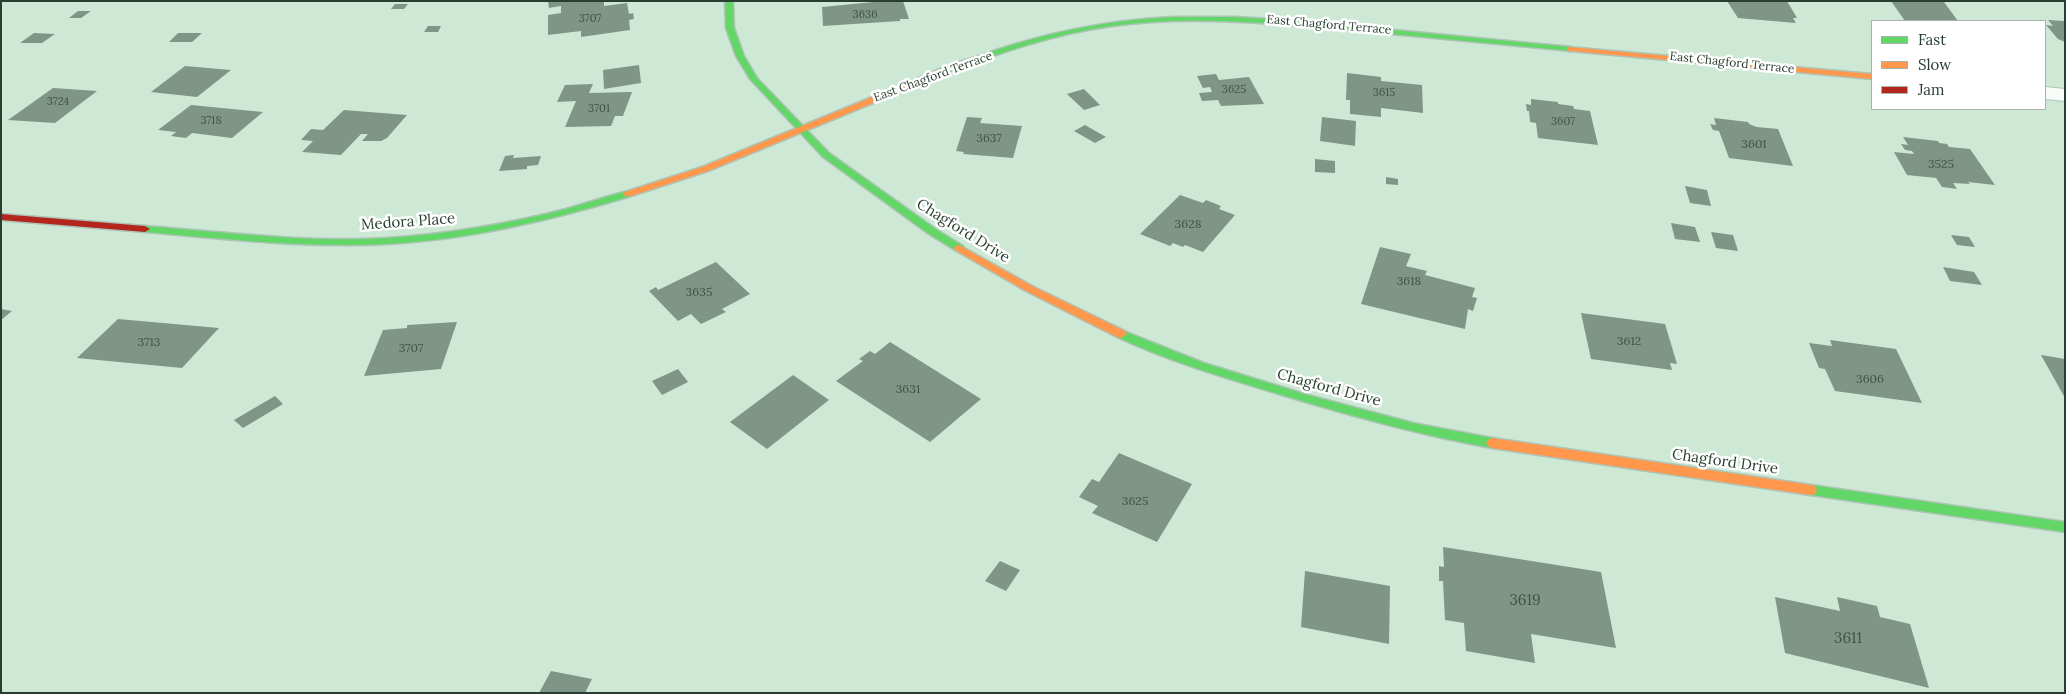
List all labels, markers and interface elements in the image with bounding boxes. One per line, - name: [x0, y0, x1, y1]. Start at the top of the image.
- house number: 3636: [853, 8, 877, 22]
- house number: 3707: [579, 12, 601, 26]
- street label: East Chagford Terrace: [1266, 12, 1392, 38]
- legend: [1871, 20, 2046, 110]
- text: Fast: [1918, 30, 1946, 49]
- street label: East Chagford Terrace: [872, 49, 994, 105]
- street label: East Chagford Terrace: [1669, 49, 1795, 77]
- text: Slow: [1918, 55, 1951, 74]
- text: Jam: [1918, 80, 1945, 99]
- house number: 3625: [1222, 83, 1246, 97]
- house number: 3615: [1373, 86, 1395, 100]
- house number: 3724: [47, 95, 69, 109]
- house number: 3701: [588, 102, 610, 116]
- house number: 3718: [200, 114, 222, 128]
- house number: 3607: [1551, 115, 1575, 129]
- house number: 3637: [976, 132, 1002, 146]
- house number: 3601: [1741, 138, 1767, 152]
- house number: 3525: [1928, 158, 1954, 172]
- street label: Chagford Drive: [913, 195, 1013, 267]
- street label: Medora Place: [360, 210, 456, 234]
- house number: 3628: [1175, 218, 1201, 232]
- house number: 3618: [1397, 275, 1421, 289]
- house number: 3635: [686, 286, 712, 300]
- house number: 3612: [1617, 335, 1641, 349]
- house number: 3713: [138, 336, 160, 350]
- house number: 3707: [399, 342, 423, 356]
- street label: Chagford Drive: [1275, 366, 1383, 410]
- house number: 3606: [1856, 373, 1884, 387]
- house number: 3631: [896, 383, 920, 397]
- street label: Chagford Drive: [1671, 446, 1779, 478]
- house number: 3625: [1122, 495, 1148, 509]
- house number: 3619: [1509, 592, 1541, 610]
- house number: 3611: [1834, 630, 1862, 648]

